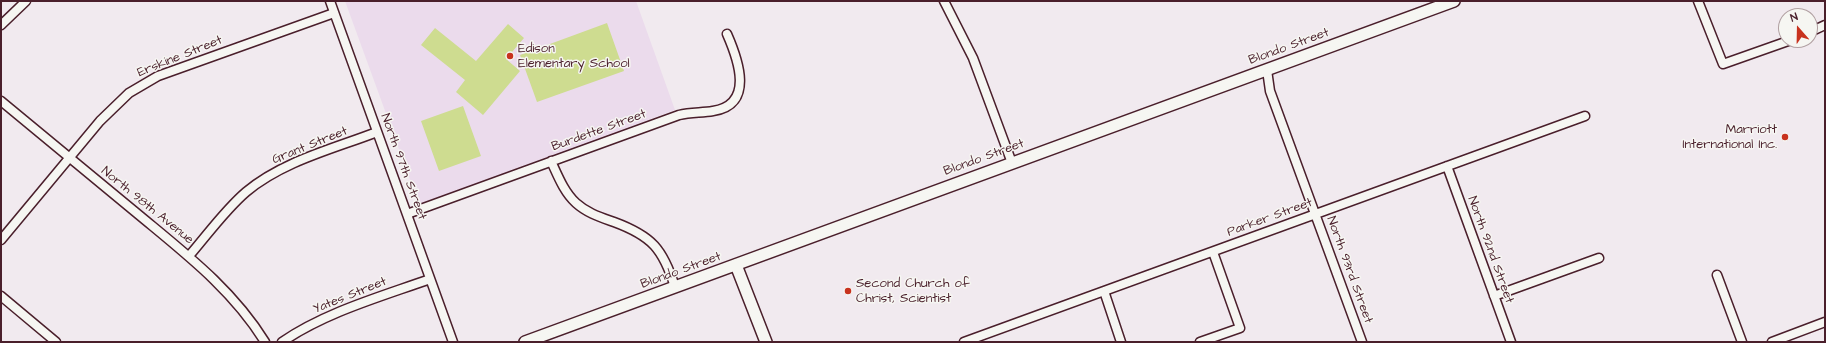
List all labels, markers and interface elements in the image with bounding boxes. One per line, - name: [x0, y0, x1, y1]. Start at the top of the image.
- north arrow: [1778, 8, 1818, 48]
- text: N: [1788, 9, 1800, 25]
- street label: Blondo Street: [1247, 25, 1331, 69]
- street label: Erskine Street: [135, 33, 225, 81]
- place label: Edison Elementary School: [518, 41, 629, 72]
- marker: Edison Elementary School: [505, 51, 515, 61]
- street label: Burdette Street: [550, 107, 648, 155]
- street label: North 97th Street: [377, 112, 429, 222]
- place label: Marriott International Inc.: [1683, 122, 1777, 153]
- street label: Grant Street: [270, 124, 350, 168]
- marker: Marriott International Inc.: [1780, 132, 1790, 142]
- street label: Blondo Street: [942, 136, 1026, 180]
- street label: North 98th Avenue: [98, 164, 196, 248]
- street label: North 92nd Street: [1463, 194, 1517, 306]
- street label: Parker Street: [1225, 195, 1315, 241]
- street label: North 93rd Street: [1322, 214, 1376, 326]
- street label: Blondo Street: [639, 249, 723, 293]
- street label: Yates Street: [311, 274, 389, 318]
- place label: Second Church of Christ, Scientist: [856, 276, 970, 307]
- marker: Second Church of Christ, Scientist: [843, 286, 853, 296]

